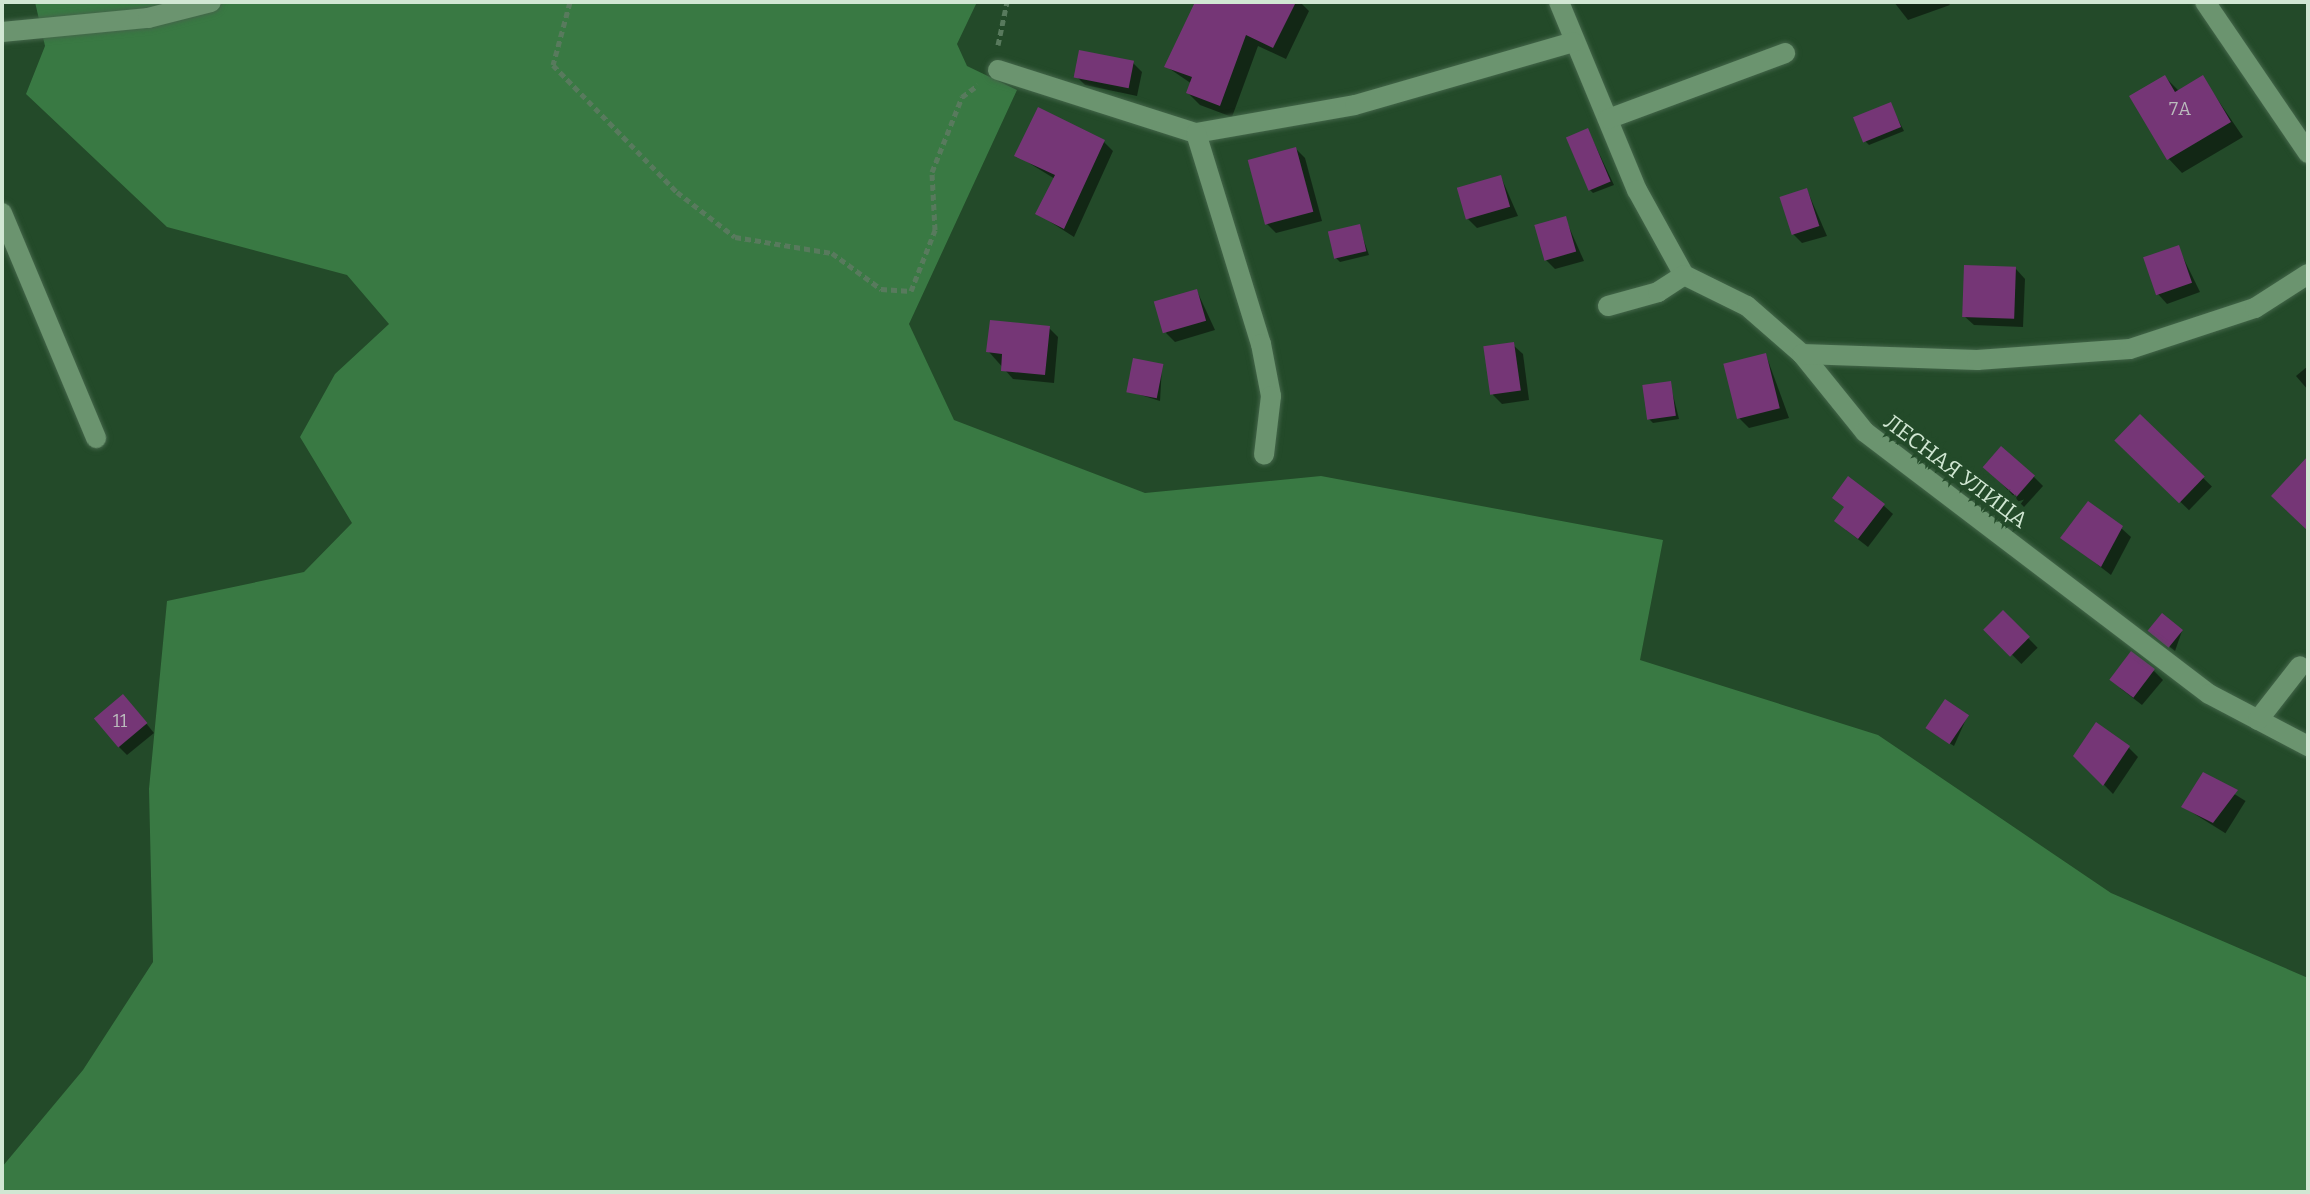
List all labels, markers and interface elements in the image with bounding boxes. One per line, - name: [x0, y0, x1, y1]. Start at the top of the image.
- house number: 7А: [2169, 98, 2191, 120]
- street label: ЛЕСНАЯ УЛИЦА: [1879, 408, 2033, 534]
- house number: 11: [113, 710, 127, 732]

